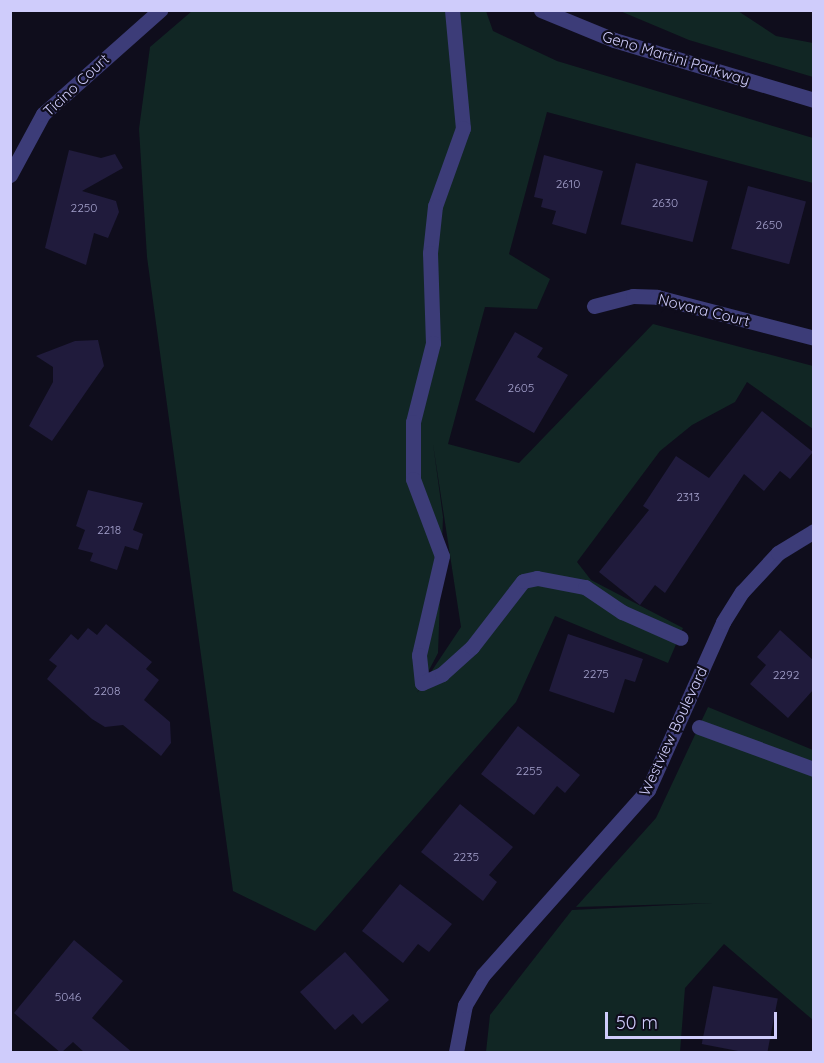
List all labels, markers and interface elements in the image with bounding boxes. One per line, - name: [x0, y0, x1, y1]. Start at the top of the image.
- street label: Geno Martini Parkway: [600, 27, 752, 89]
- street label: Ticino Court: [39, 50, 113, 120]
- house number: 2610: [556, 177, 580, 191]
- house number: 2630: [652, 196, 678, 210]
- house number: 2250: [71, 201, 97, 215]
- house number: 2650: [756, 218, 782, 232]
- street label: Novara Court: [656, 290, 752, 330]
- house number: 2605: [508, 381, 534, 395]
- house number: 2313: [676, 490, 700, 504]
- house number: 2218: [97, 523, 121, 537]
- street label: Westview Boulevard: [635, 664, 711, 798]
- house number: 2275: [583, 667, 609, 681]
- house number: 2292: [773, 668, 799, 682]
- house number: 2208: [94, 684, 120, 698]
- house number: 2255: [516, 764, 542, 778]
- house number: 2235: [453, 850, 479, 864]
- house number: 5046: [55, 990, 81, 1004]
- scale bar: [608, 1000, 780, 1038]
- text: 50 m: [616, 1011, 658, 1034]

